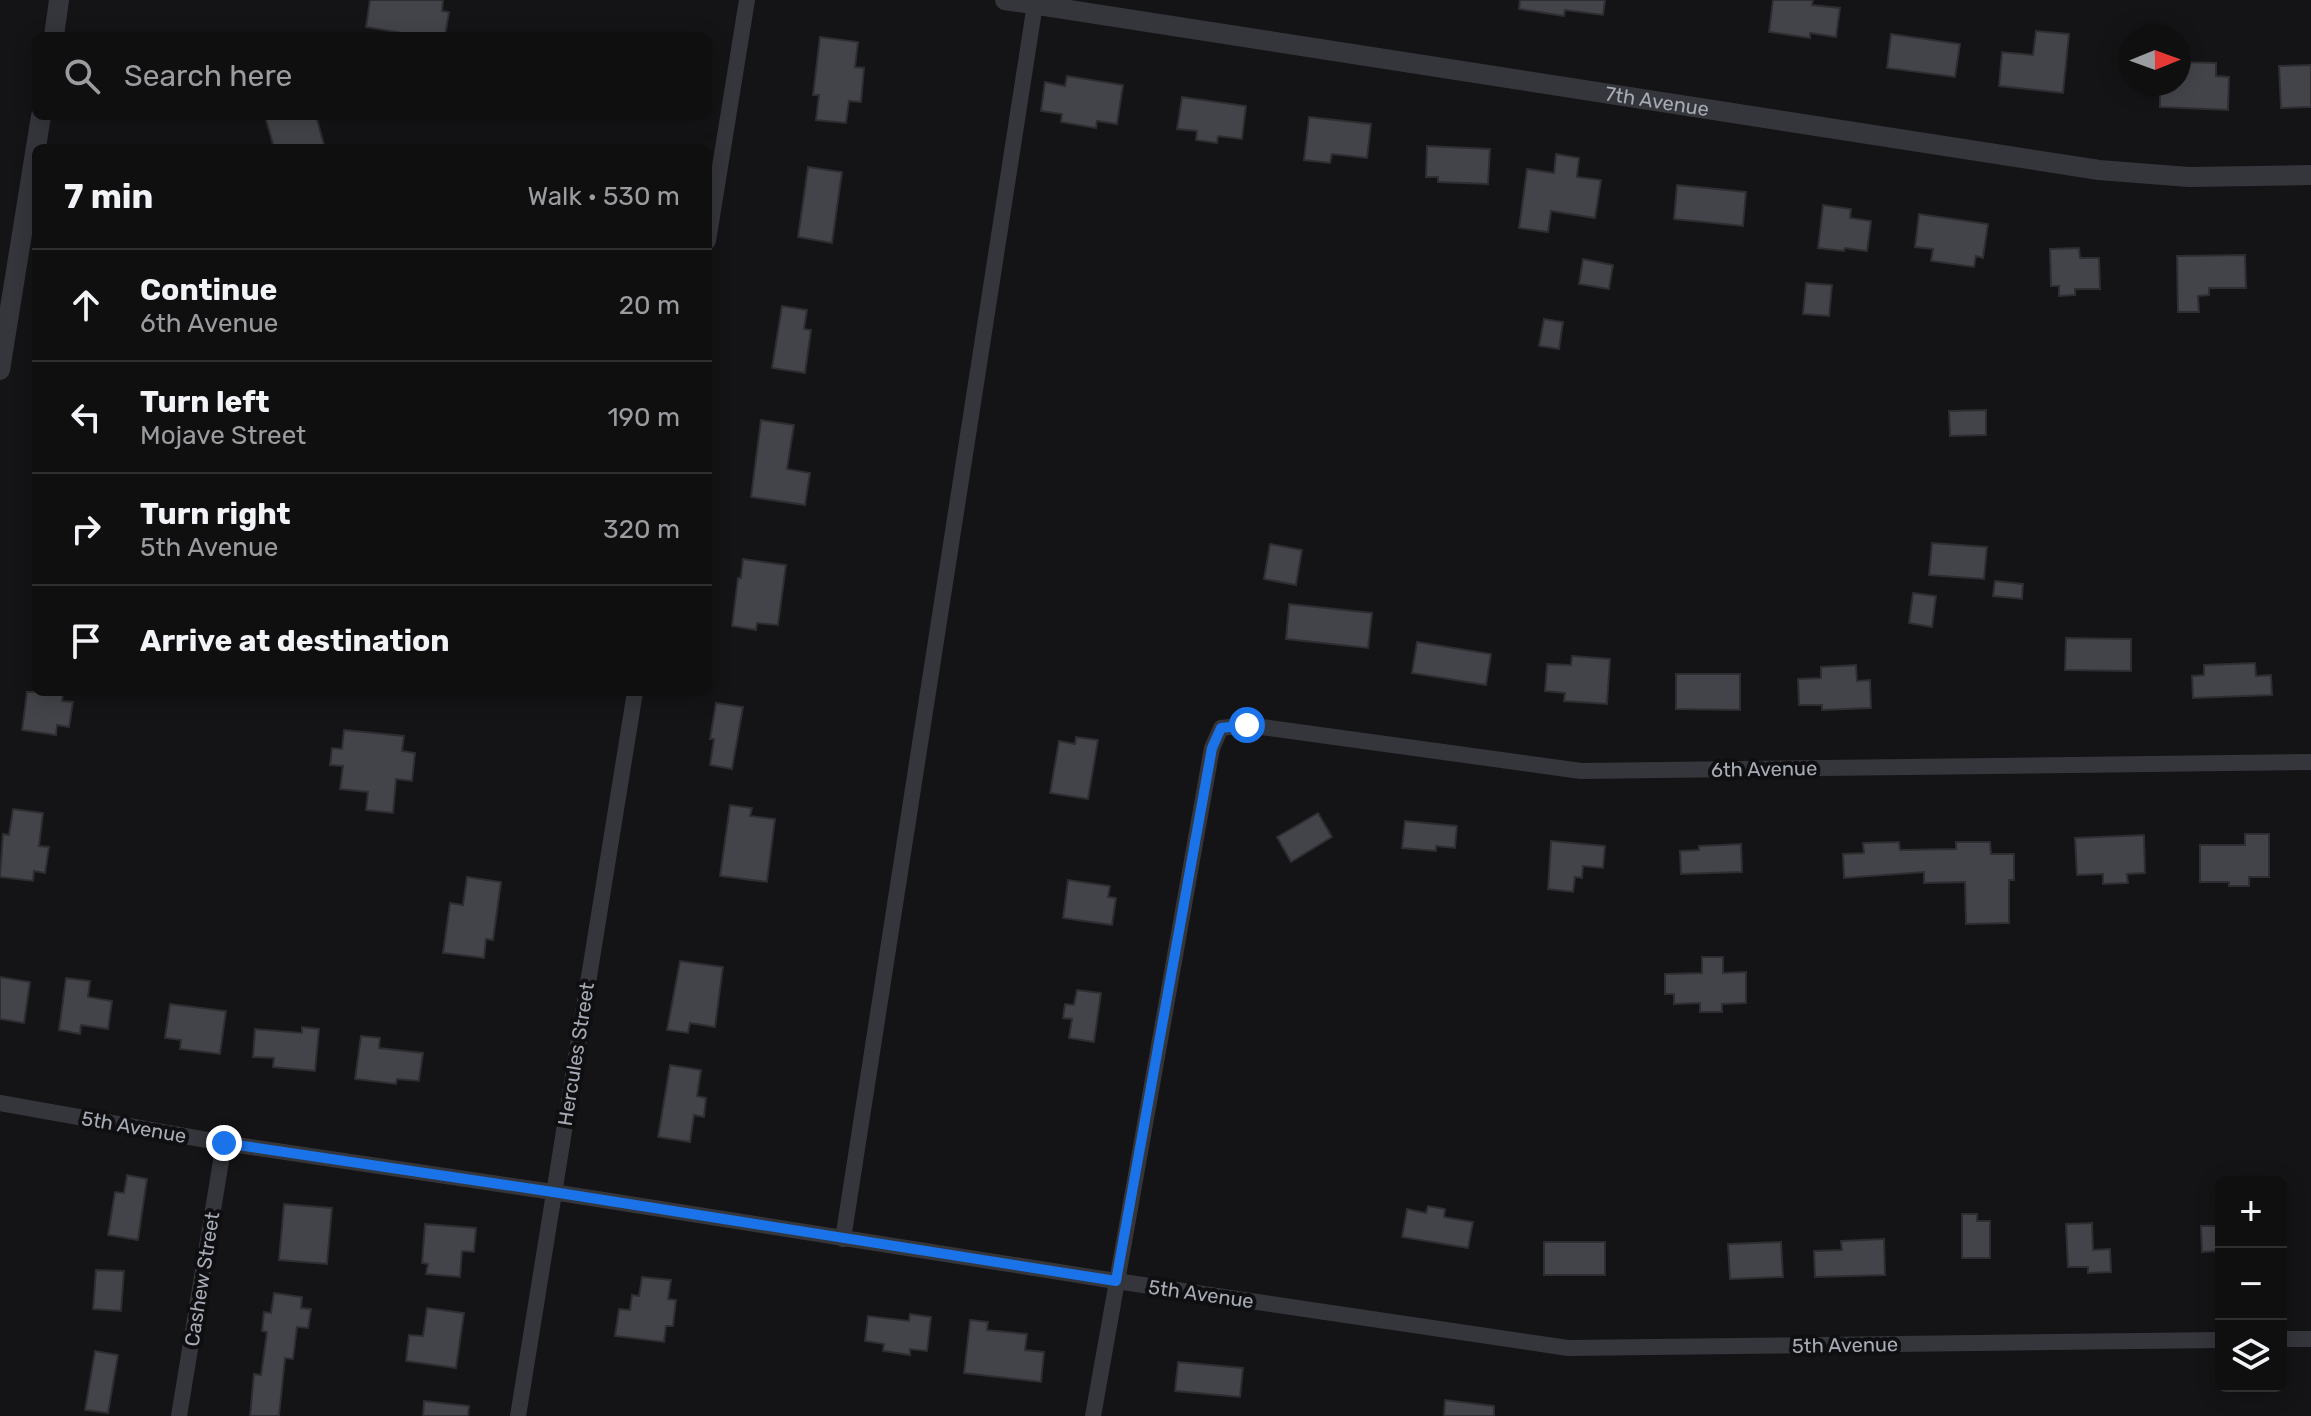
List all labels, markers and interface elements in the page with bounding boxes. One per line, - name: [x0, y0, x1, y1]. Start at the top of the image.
- north arrow: [2119, 24, 2191, 96]
- search box: [32, 32, 712, 120]
- icon: search: [60, 54, 104, 98]
- text: Search here: [124, 58, 292, 94]
- street label: 7th Avenue: [1604, 81, 1711, 121]
- text: 7 min: [64, 176, 153, 217]
- text: Walk · 530 m: [528, 181, 680, 212]
- text: Continue: [140, 272, 277, 308]
- icon: ahead: [64, 283, 108, 327]
- text: 20 m: [619, 290, 680, 321]
- text: 6th Avenue: [140, 308, 278, 339]
- text: Turn left: [140, 384, 270, 420]
- icon: left: [64, 395, 108, 439]
- text: 190 m: [607, 402, 680, 433]
- text: Mojave Street: [140, 420, 306, 451]
- text: Turn right: [140, 496, 291, 532]
- icon: right: [64, 507, 108, 551]
- text: 320 m: [603, 514, 680, 545]
- text: 5th Avenue: [140, 532, 278, 563]
- icon: arrive: [64, 619, 108, 663]
- text: Arrive at destination: [140, 623, 450, 659]
- route start: [1229, 707, 1265, 743]
- street label: 6th Avenue: [1711, 756, 1817, 782]
- street label: Hercules Street: [553, 980, 599, 1127]
- street label: 5th Avenue: [80, 1106, 188, 1148]
- route end: [206, 1125, 242, 1161]
- map controls: [2215, 1176, 2287, 1392]
- button: +: [2215, 1176, 2287, 1248]
- street label: Cashew Street: [180, 1210, 225, 1348]
- button: −: [2215, 1248, 2287, 1320]
- street label: 5th Avenue: [1147, 1275, 1255, 1313]
- button: layers: [2215, 1320, 2287, 1392]
- street label: 5th Avenue: [1792, 1332, 1898, 1358]

